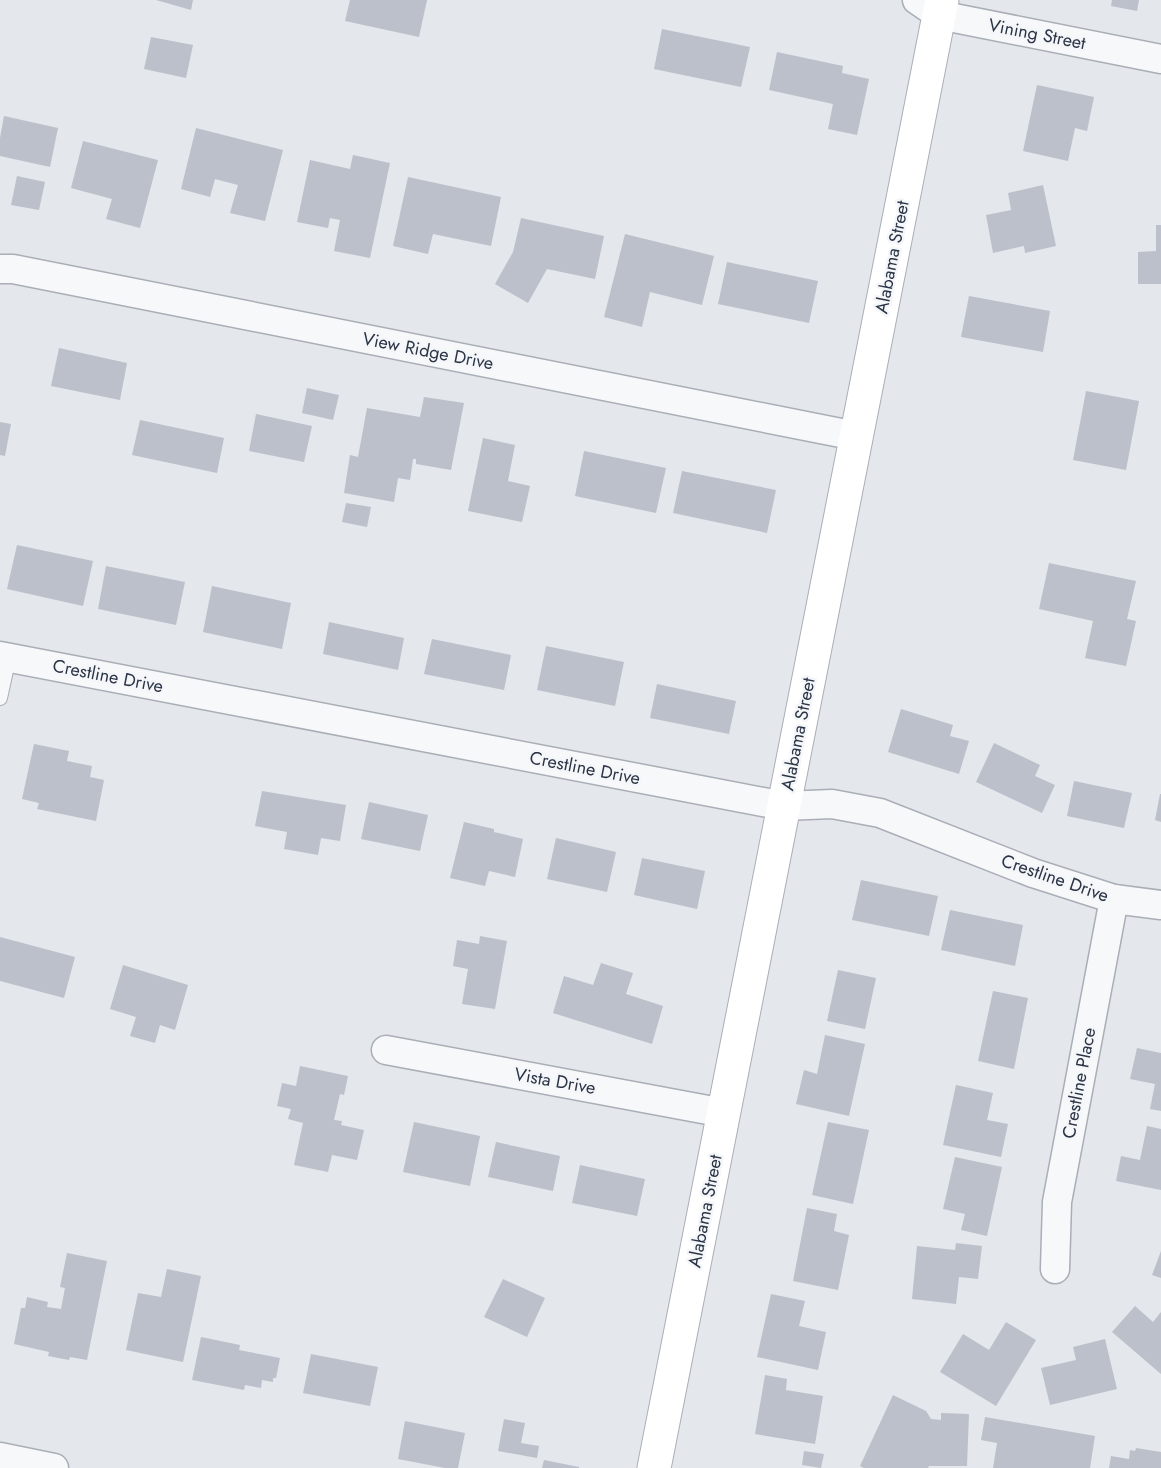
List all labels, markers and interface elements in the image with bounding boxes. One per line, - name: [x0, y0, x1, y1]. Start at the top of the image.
- street label: Vining Street: [986, 12, 1089, 56]
- street label: Alabama Street: [868, 198, 916, 316]
- street label: View Ridge Drive: [360, 326, 496, 376]
- street label: Crestline Drive: [51, 653, 165, 699]
- street label: Alabama Street: [774, 675, 822, 793]
- street label: Crestline Drive: [528, 745, 642, 791]
- street label: Crestline Drive: [998, 847, 1112, 909]
- street label: Crestline Place: [1055, 1025, 1103, 1141]
- street label: Vista Drive: [512, 1061, 598, 1101]
- street label: Alabama Street: [681, 1152, 729, 1270]

